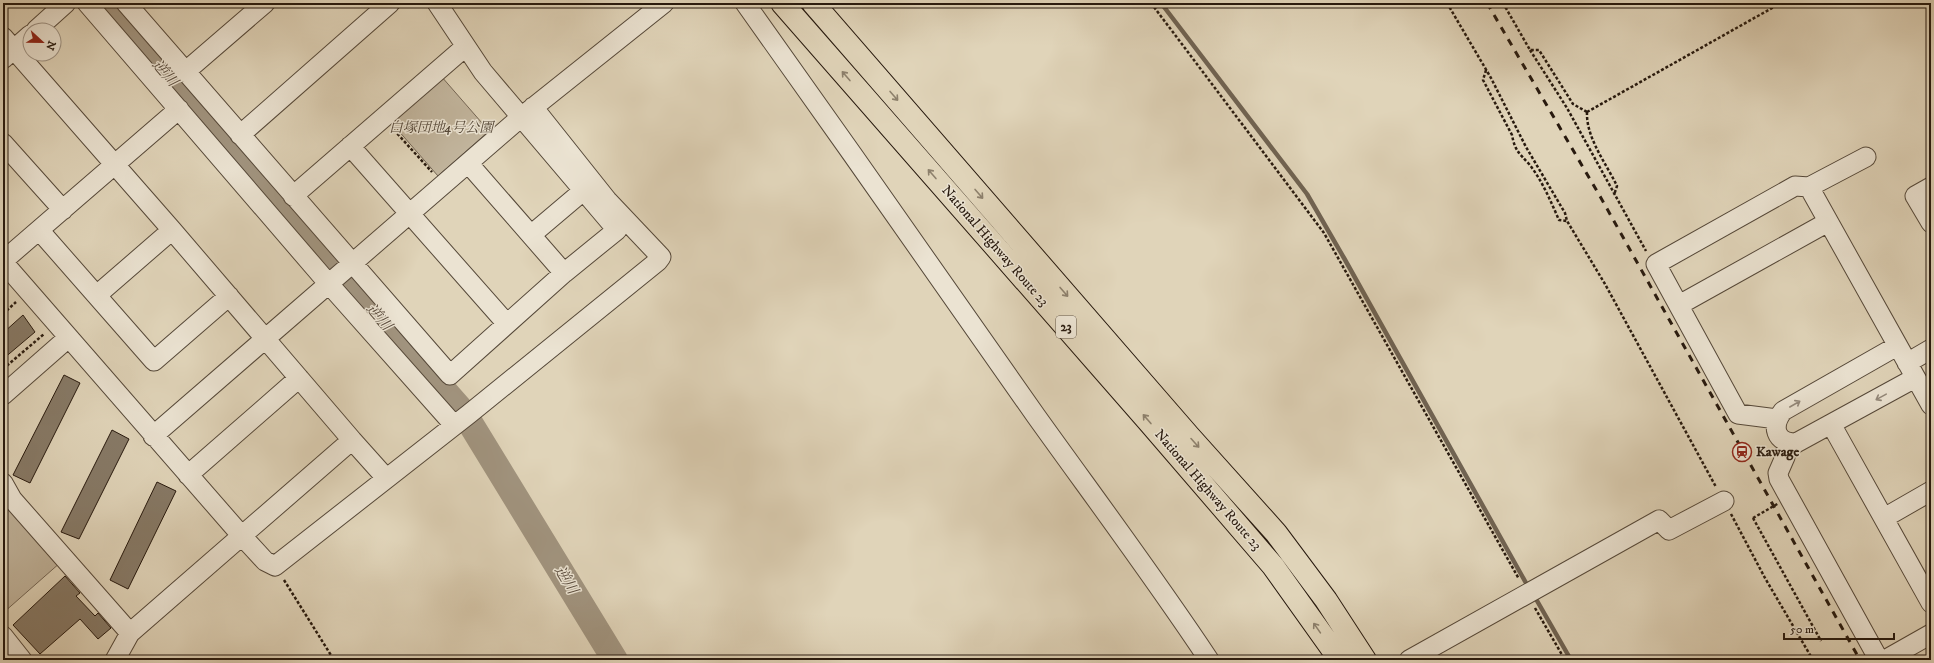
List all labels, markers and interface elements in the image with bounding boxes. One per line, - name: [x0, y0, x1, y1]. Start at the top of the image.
- north arrow: [22, 22, 62, 62]
- text: N: [42, 39, 59, 52]
- water label: 逆川: [148, 55, 183, 92]
- one-way arrow: [842, 71, 851, 81]
- one-way arrow: [889, 90, 898, 100]
- park label: 白塚団地4号公園: [389, 119, 495, 137]
- one-way arrow: [928, 168, 937, 179]
- street label: National Highway Route 23: [938, 182, 1052, 310]
- one-way arrow: [975, 188, 984, 199]
- one-way arrow: [1060, 287, 1069, 297]
- water label: 逆川: [362, 299, 397, 336]
- road number: 23: [1056, 316, 1076, 338]
- one-way arrow: [1875, 393, 1887, 401]
- one-way arrow: [1789, 400, 1801, 408]
- one-way arrow: [1142, 414, 1151, 424]
- street label: National Highway Route 23: [1151, 426, 1265, 554]
- one-way arrow: [1191, 438, 1200, 448]
- station icon: Kawage: [1731, 441, 1753, 463]
- place label: Kawage: [1756, 443, 1799, 461]
- water label: 逆川: [550, 562, 583, 599]
- scale bar: [1784, 615, 1894, 641]
- text: 50 m: [1790, 622, 1814, 637]
- one-way arrow: [1313, 623, 1321, 634]

